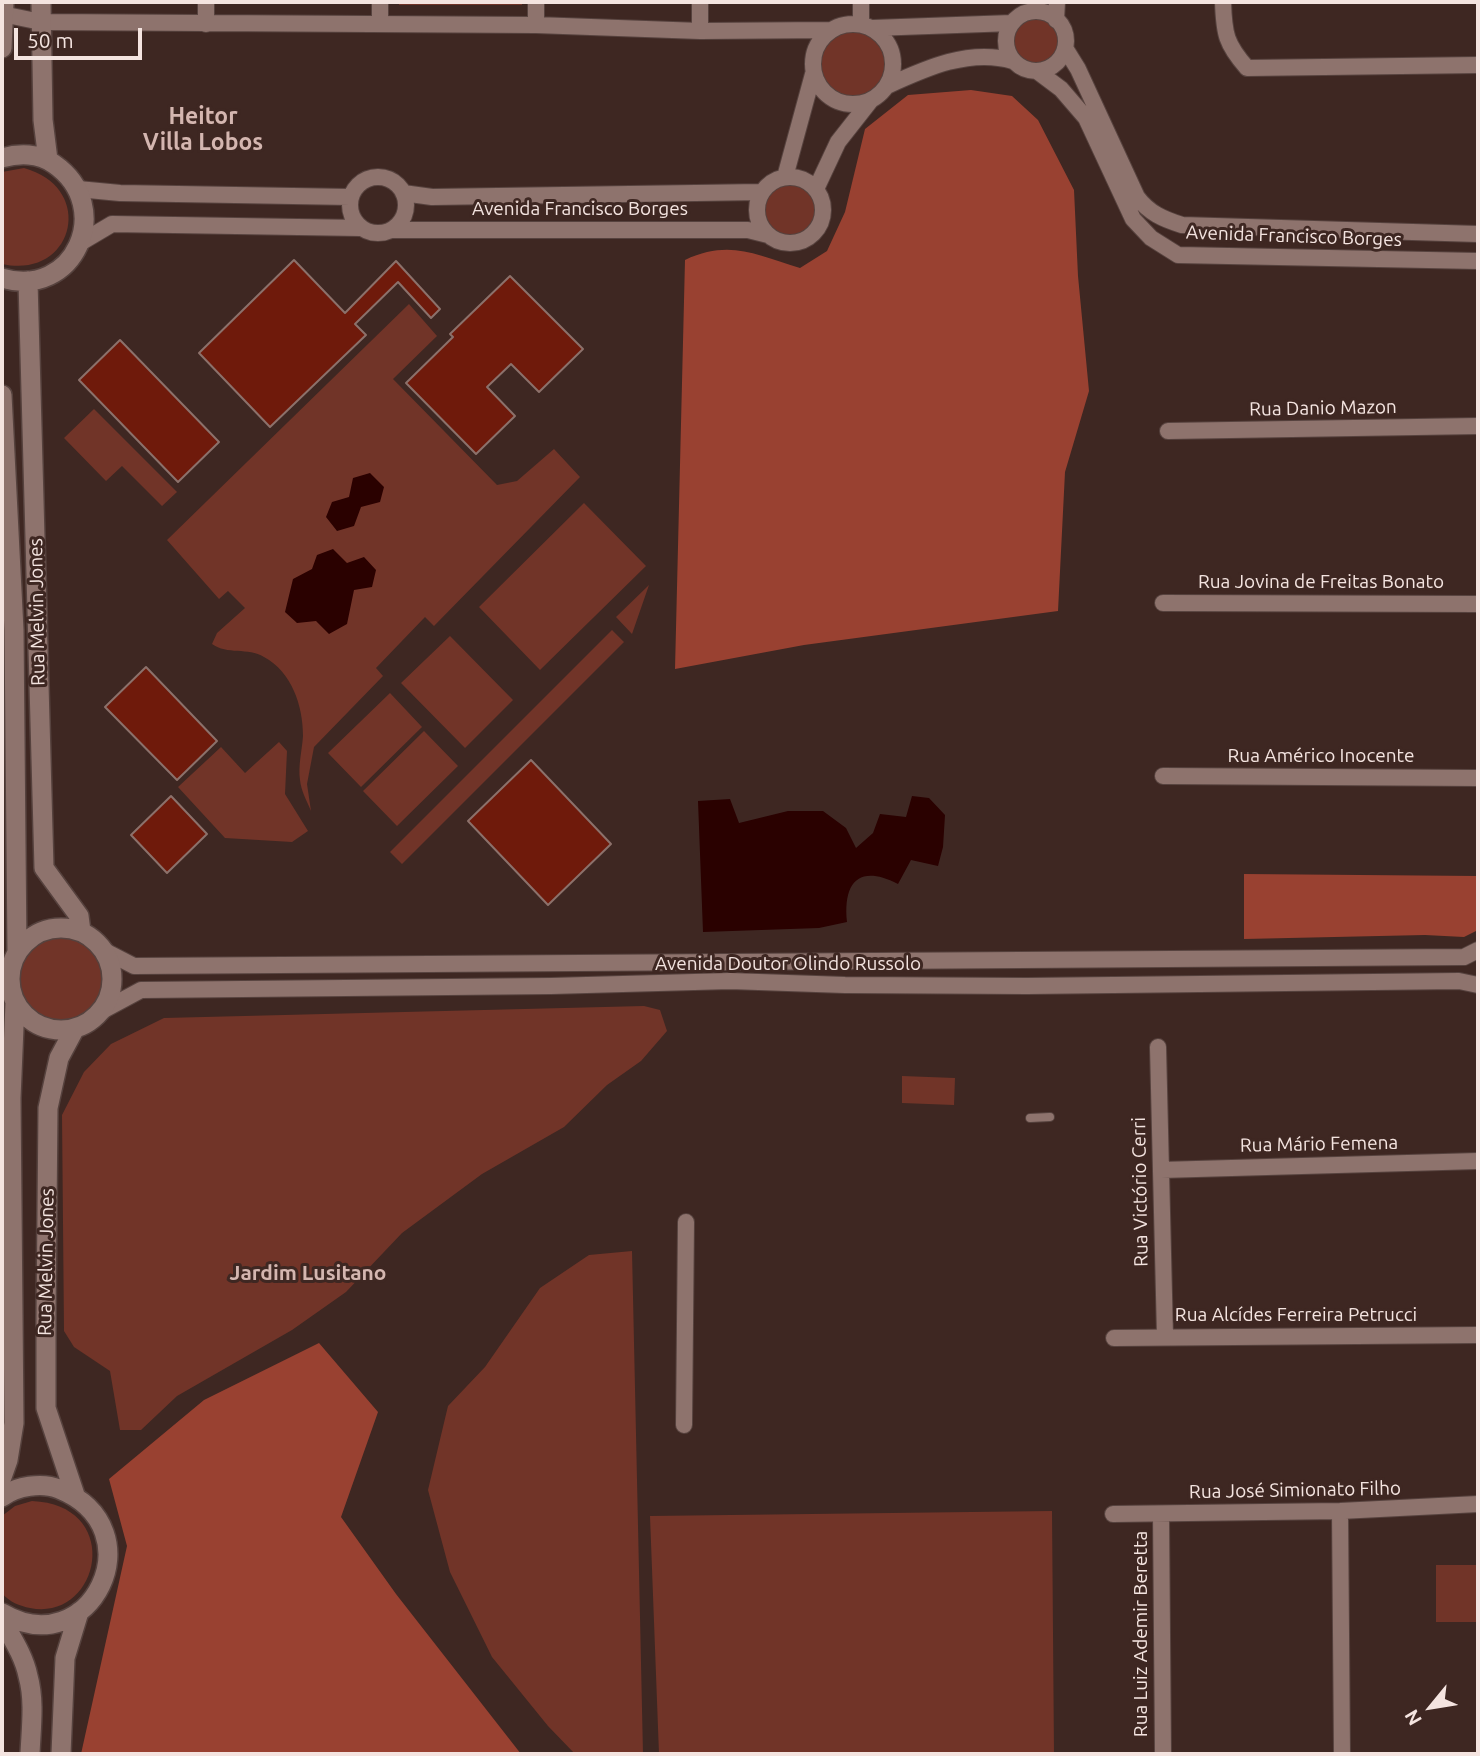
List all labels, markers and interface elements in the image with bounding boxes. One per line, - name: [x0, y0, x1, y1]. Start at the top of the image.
- scale bar: [18, 14, 145, 58]
- text: 50 m: [27, 28, 74, 52]
- district label: Heitor Villa Lobos: [143, 102, 263, 156]
- street label: Avenida Francisco Borges: [472, 198, 688, 220]
- street label: Avenida Francisco Borges: [1186, 221, 1402, 251]
- street label: Rua Danio Mazon: [1249, 395, 1397, 421]
- street label: Rua Melvin Jones: [24, 538, 50, 686]
- street label: Rua Jovina de Freitas Bonato: [1198, 571, 1444, 593]
- street label: Rua Américo Inocente: [1228, 745, 1414, 767]
- street label: Avenida Doutor Olindo Russolo: [655, 953, 921, 975]
- street label: Rua Victório Cerri: [1127, 1117, 1153, 1267]
- street label: Rua Mário Femena: [1240, 1131, 1398, 1157]
- street label: Rua Melvin Jones: [33, 1188, 59, 1336]
- district label: Jardim Lusitano: [230, 1260, 386, 1286]
- street label: Rua Alcídes Ferreira Petrucci: [1175, 1304, 1417, 1326]
- street label: Rua José Simionato Filho: [1189, 1477, 1401, 1503]
- street label: Rua Luiz Ademir Beretta: [1130, 1531, 1152, 1737]
- north arrow: [1396, 1672, 1466, 1742]
- text: N: [1400, 1706, 1426, 1729]

